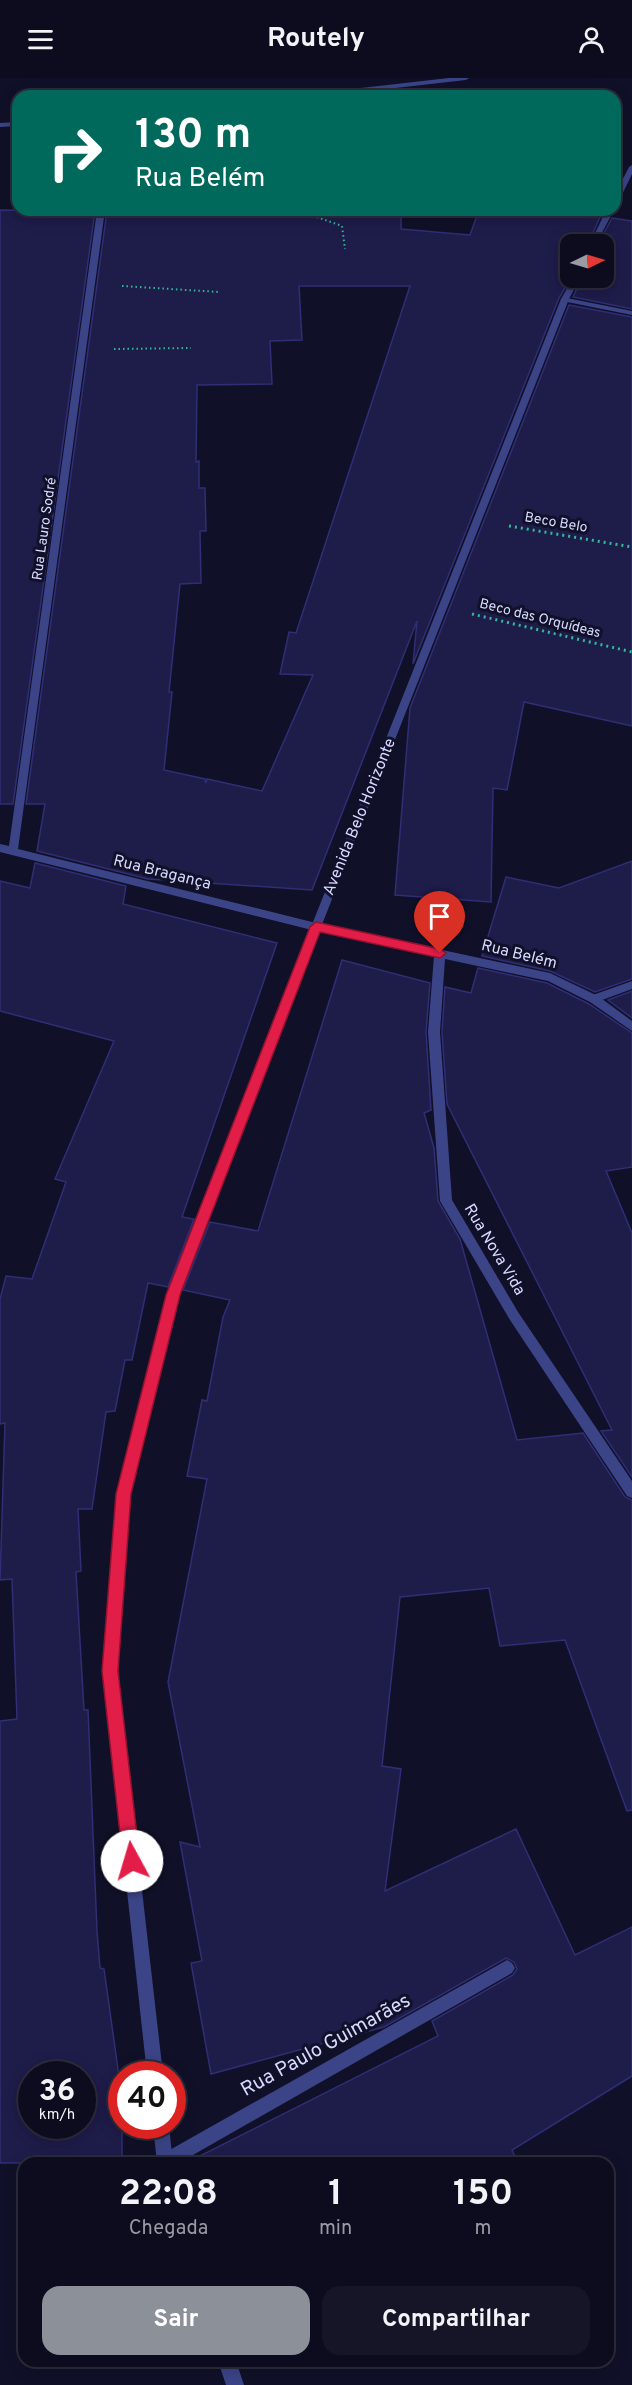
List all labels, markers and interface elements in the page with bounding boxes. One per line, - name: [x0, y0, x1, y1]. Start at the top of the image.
- text: Routely: [267, 22, 365, 56]
- icon: menu: [24, 23, 57, 56]
- icon: person: [575, 23, 608, 56]
- text: 130 m: [135, 110, 251, 163]
- icon: right: [36, 114, 114, 192]
- text: Rua Belém: [135, 162, 265, 196]
- north arrow: [560, 234, 614, 288]
- map controls: [560, 234, 614, 288]
- street label: Rua Lauro Sodré: [29, 476, 61, 582]
- street label: Beco Belo: [523, 509, 589, 537]
- street label: Beco das Orquídeas: [478, 596, 602, 642]
- street label: Avenida Belo Horizonte: [319, 736, 401, 898]
- street label: Rua Bragança: [111, 851, 213, 895]
- pin: [414, 891, 465, 953]
- icon: arrive: [423, 900, 456, 933]
- street label: Rua Belém: [479, 936, 559, 974]
- street label: Rua Nova Vida: [459, 1201, 529, 1299]
- position arrow: [100, 1829, 164, 1893]
- street label: Rua Paulo Guimarães: [236, 1988, 416, 2104]
- speed limit sign: 40: [108, 2061, 186, 2139]
- text: 36: [39, 2074, 75, 2111]
- text: km/h: [39, 2106, 75, 2125]
- text: 22:08: [119, 2172, 218, 2218]
- text: 1: [328, 2172, 343, 2218]
- text: 150: [453, 2172, 513, 2218]
- text: Chegada: [129, 2216, 208, 2242]
- text: min: [319, 2216, 352, 2242]
- text: m: [475, 2216, 492, 2242]
- button: Sair: [42, 2286, 310, 2355]
- button: Compartilhar: [322, 2286, 590, 2355]

